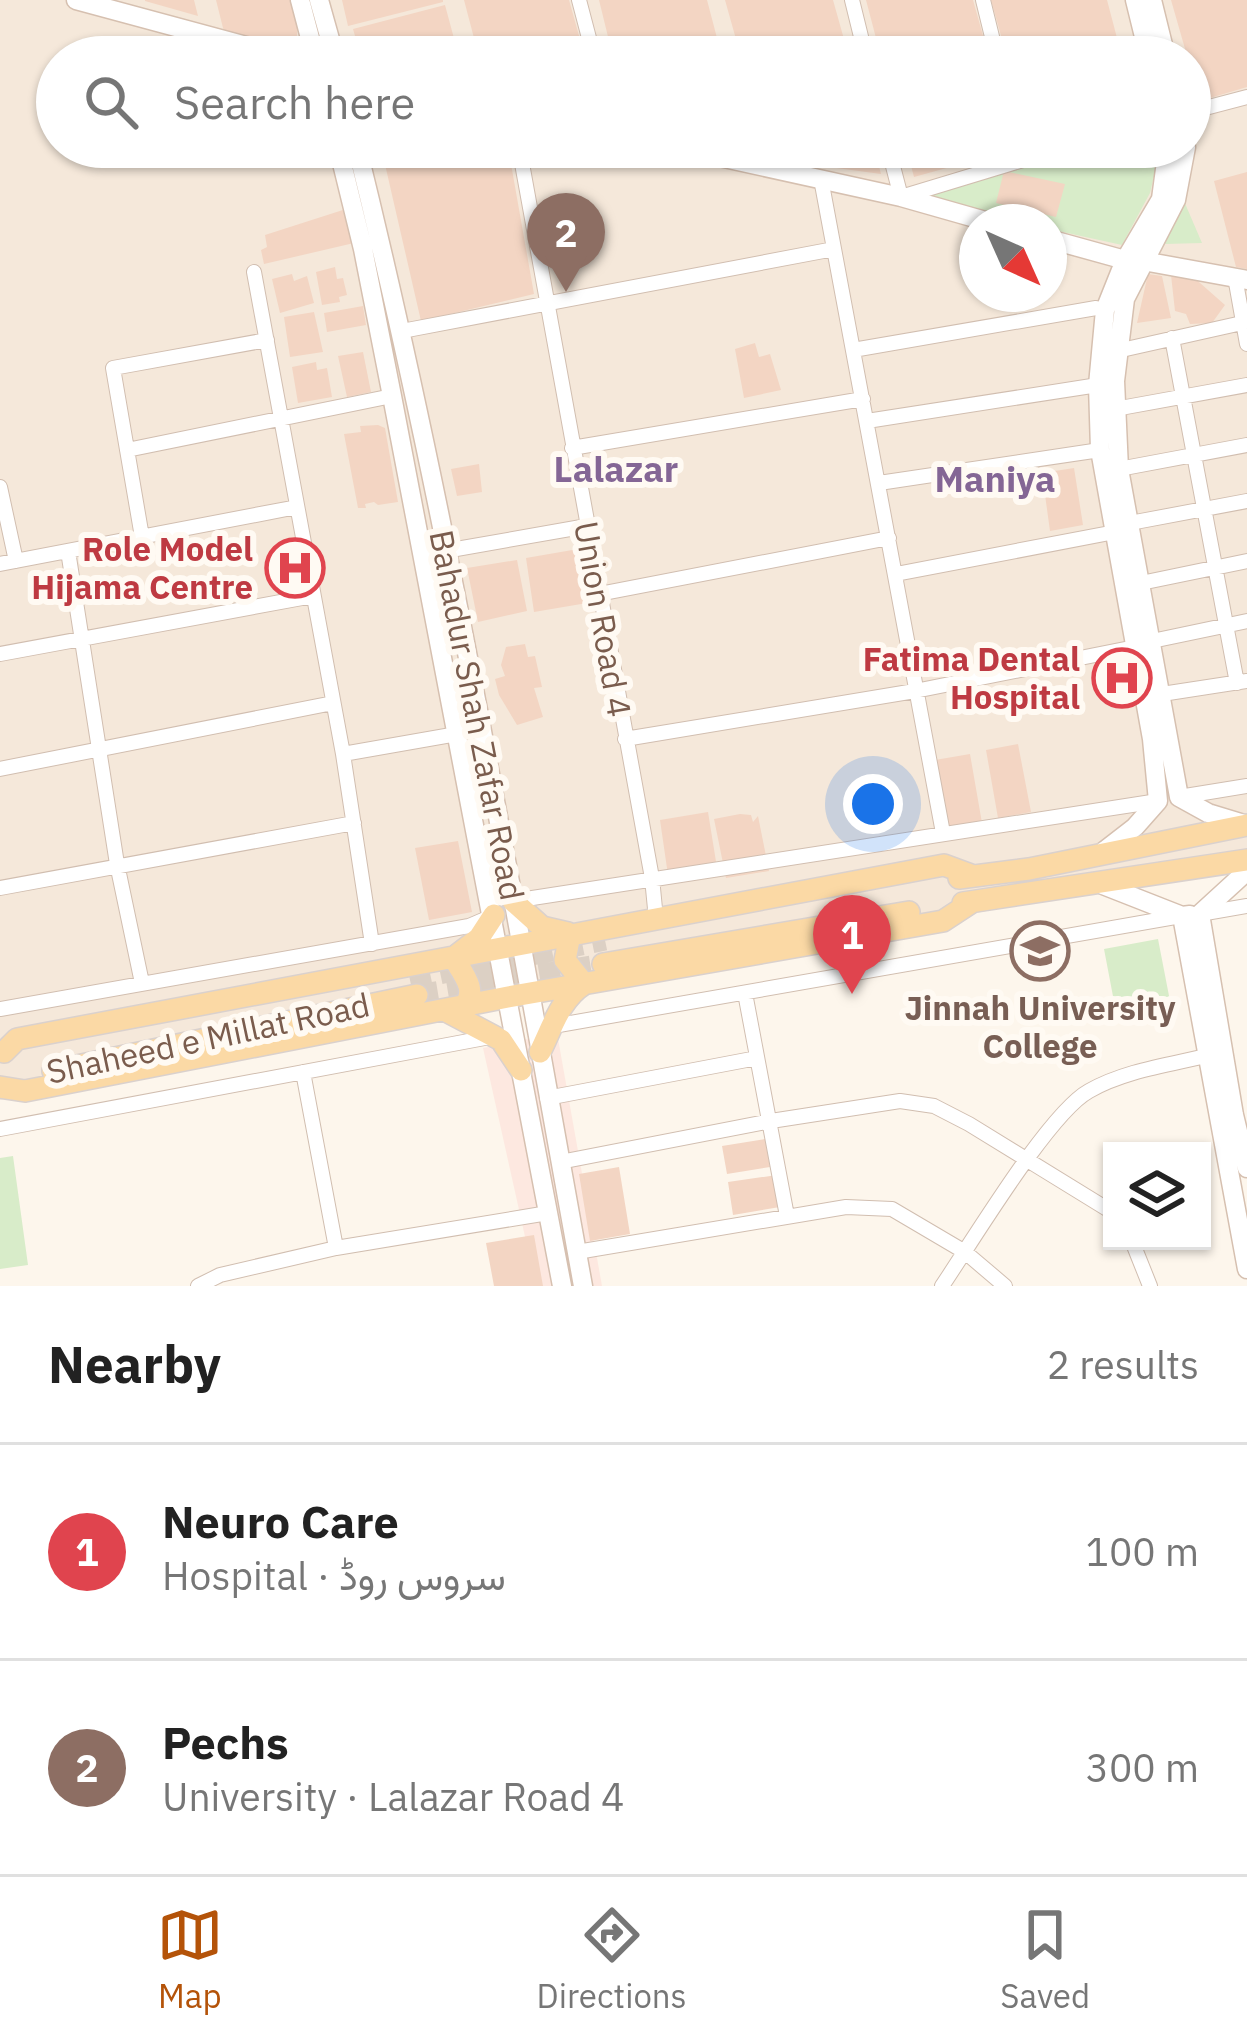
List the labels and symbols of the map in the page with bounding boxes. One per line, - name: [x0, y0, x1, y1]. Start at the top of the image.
- pin: 2: [527, 193, 605, 292]
- north arrow: [959, 204, 1067, 312]
- district label: Lalazar: [554, 445, 678, 492]
- district label: Maniya: [935, 455, 1055, 502]
- street label: Union Road 4: [565, 518, 642, 720]
- street label: Bahadur Shah Zafar Road: [420, 526, 534, 904]
- place label: Role Model Hijama Centre: [31, 527, 253, 608]
- hospital icon: Role Model Hijama Centre: [264, 537, 326, 599]
- place label: Fatima Dental Hospital: [863, 637, 1080, 718]
- hospital icon: Fatima Dental Hospital: [1091, 647, 1153, 709]
- your location: [843, 774, 903, 834]
- pin: 1: [813, 895, 891, 994]
- school or university icon: Jinnah University College: [1009, 920, 1071, 982]
- street label: Shaheed e Millat Road: [42, 982, 373, 1093]
- place label: Jinnah University College: [904, 986, 1176, 1067]

